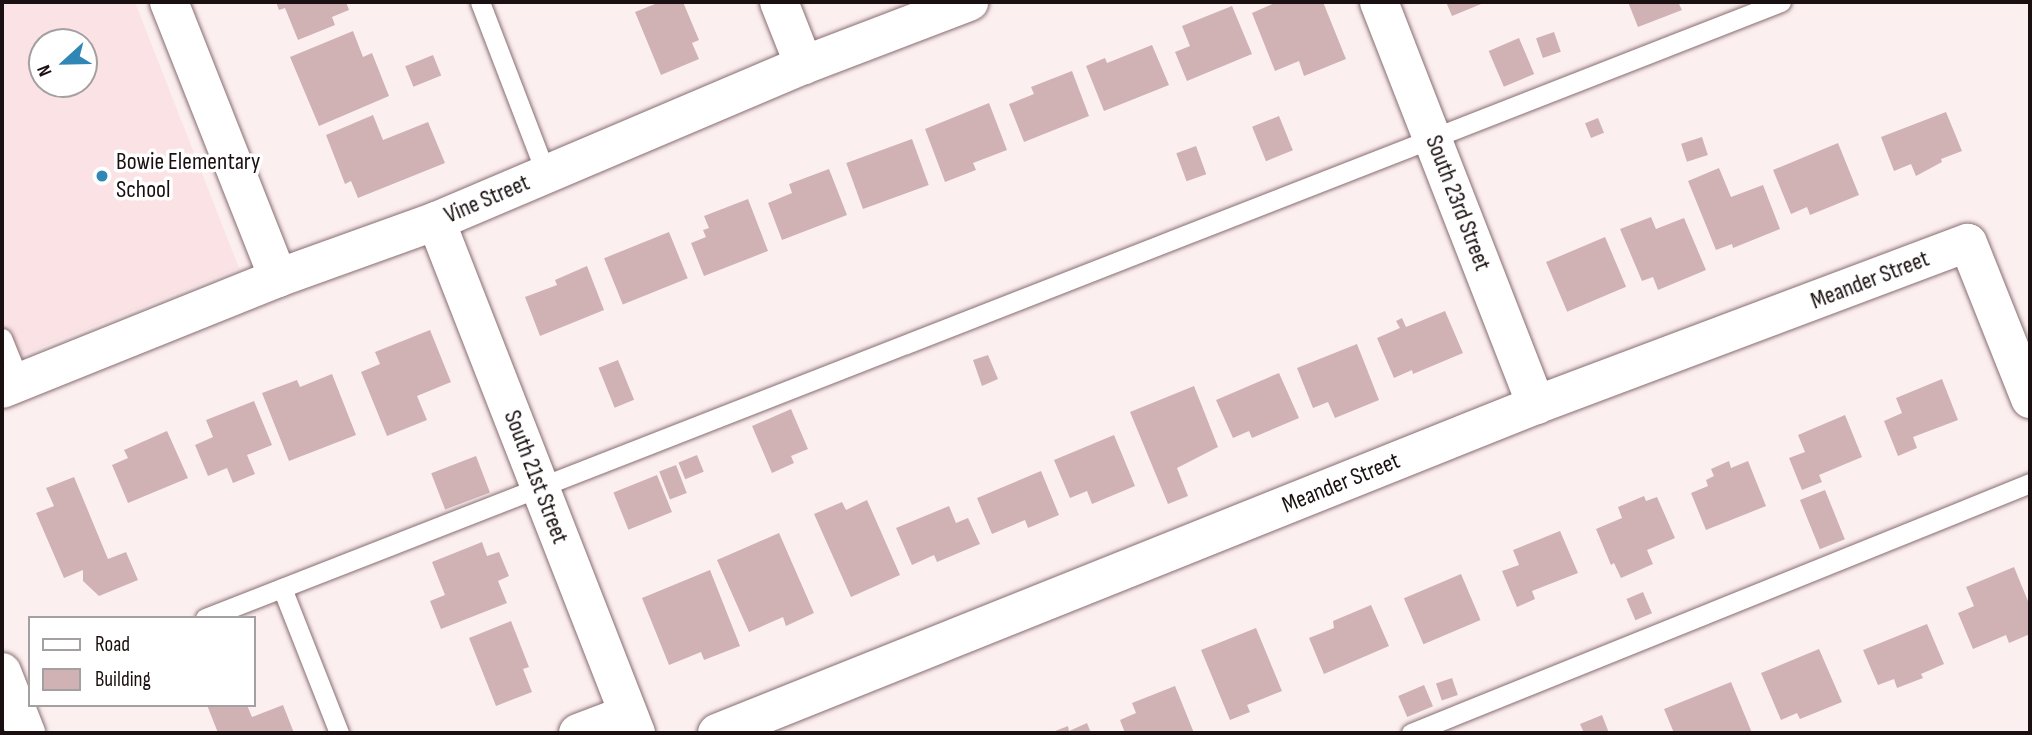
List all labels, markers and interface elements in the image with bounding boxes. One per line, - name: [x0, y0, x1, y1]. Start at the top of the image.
- north arrow: [28, 28, 98, 98]
- text: N: [32, 61, 57, 79]
- street label: South 23rd Street: [1419, 131, 1497, 275]
- place label: Bowie Elementary School: [116, 148, 260, 204]
- marker: Bowie Elementary School: [94, 168, 110, 184]
- street label: Vine Street: [440, 168, 534, 230]
- street label: Meander Street: [1807, 244, 1933, 316]
- street label: South 21st Street: [497, 406, 575, 548]
- street label: Meander Street: [1278, 446, 1404, 520]
- legend: [28, 616, 256, 707]
- text: Road: [95, 632, 130, 657]
- text: Building: [95, 667, 151, 692]

